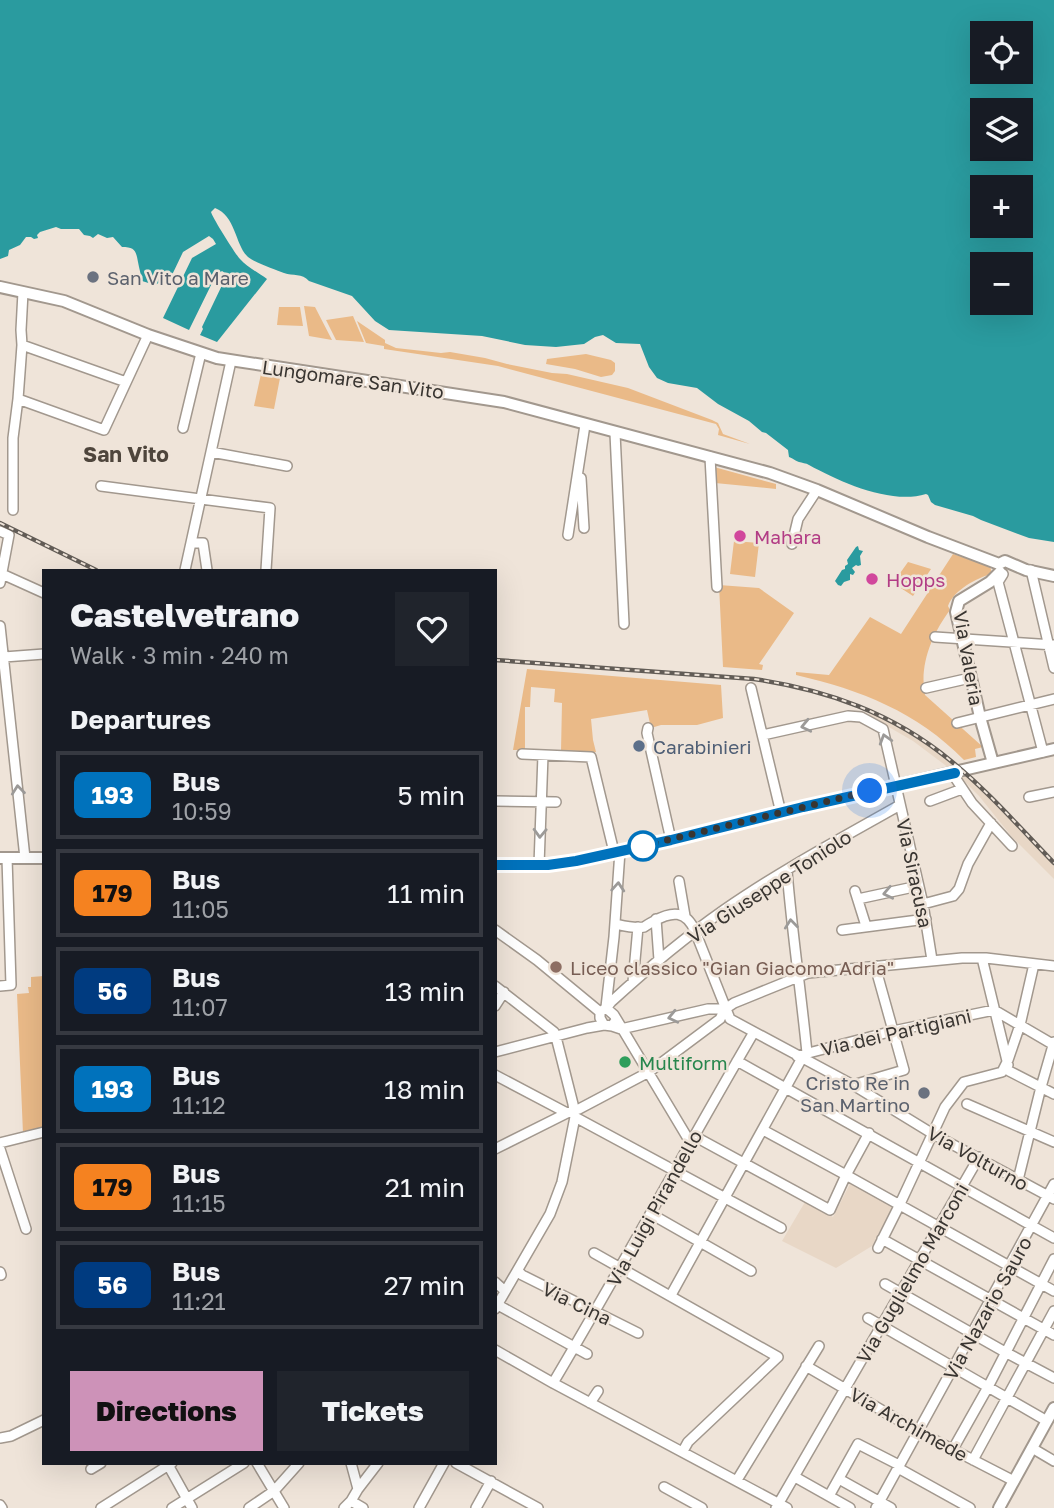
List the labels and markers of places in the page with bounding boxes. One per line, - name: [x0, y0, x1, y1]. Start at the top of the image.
- place label: San Vito a Mare: [107, 266, 249, 289]
- marker: San Vito a Mare: [85, 269, 101, 285]
- place label: Mahara: [754, 525, 821, 548]
- marker: Mahara: [732, 528, 748, 544]
- place label: Hopps: [886, 568, 945, 591]
- marker: Hopps: [864, 571, 880, 587]
- place label: Carabinieri: [653, 735, 752, 758]
- marker: Carabinieri: [631, 738, 647, 754]
- unlabelled marker: [628, 831, 658, 861]
- place label: Liceo classico "Gian Giacomo Adria": [570, 956, 894, 979]
- marker: Liceo classico "Gian Giacomo Adria": [548, 959, 564, 975]
- place label: Multiform: [639, 1051, 728, 1074]
- marker: Multiform: [617, 1054, 633, 1070]
- place label: Cristo Re in San Martino: [800, 1071, 910, 1116]
- marker: Cristo Re in San Martino: [916, 1085, 932, 1101]

